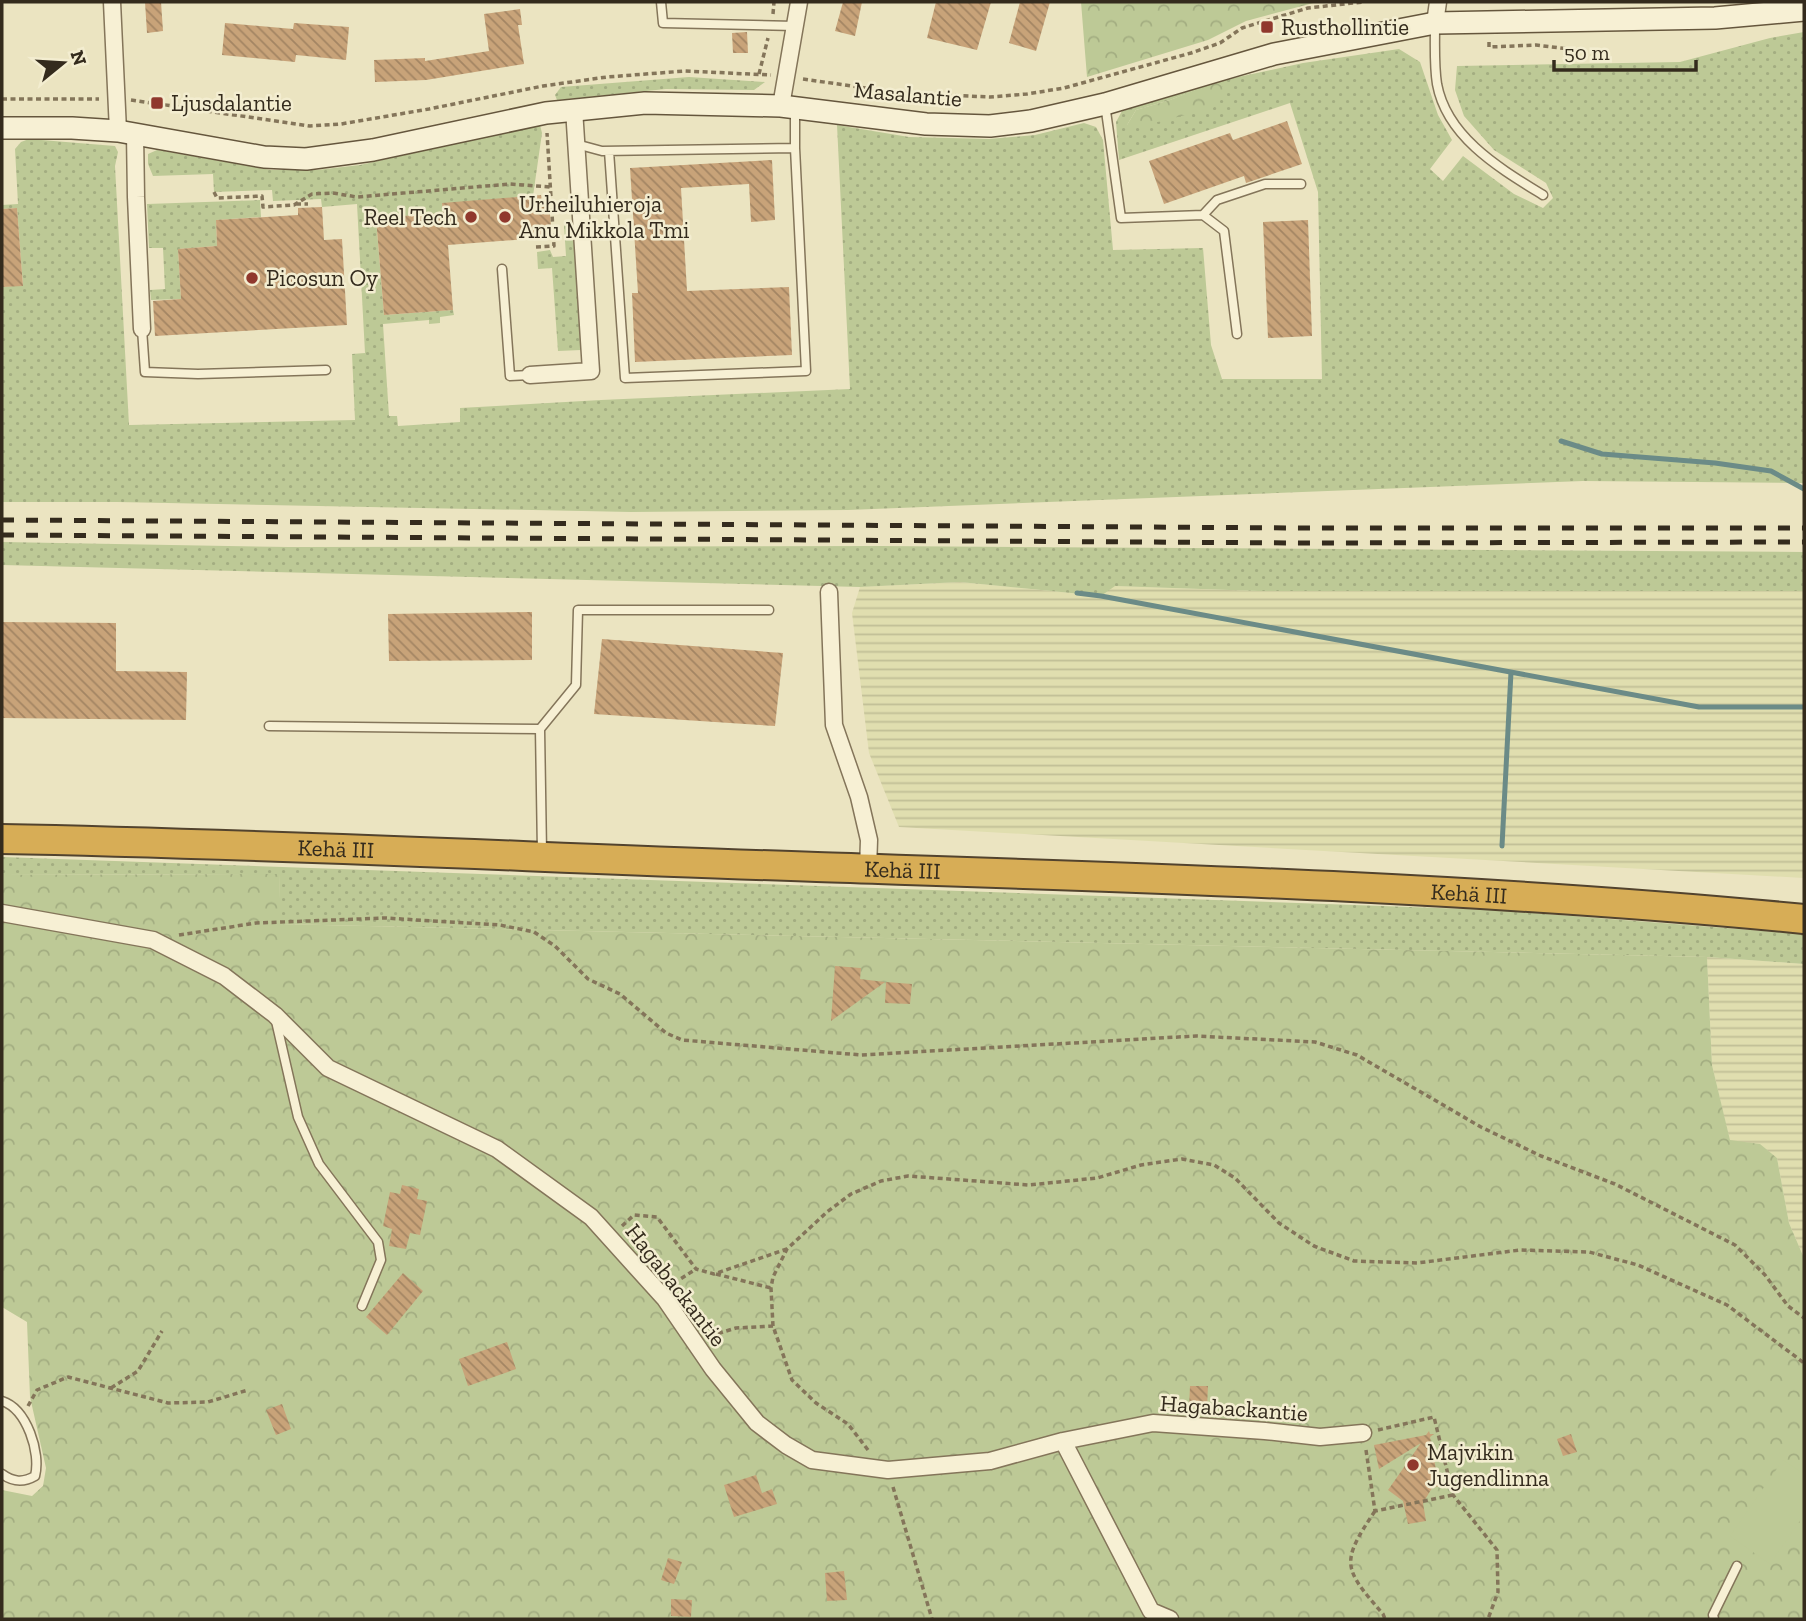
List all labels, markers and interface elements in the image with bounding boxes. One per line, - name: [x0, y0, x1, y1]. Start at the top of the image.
- place label: Rusthollintie: [1281, 13, 1409, 41]
- marker: Rusthollintie: [1259, 19, 1275, 35]
- north arrow: [28, 28, 98, 98]
- scale bar: [1554, 28, 1696, 72]
- text: 50 m: [1564, 40, 1610, 65]
- text: N: [66, 47, 92, 68]
- street label: Masalantie: [853, 75, 963, 113]
- place label: Ljusdalantie: [171, 89, 292, 117]
- marker: Ljusdalantie: [149, 95, 165, 111]
- place label: Urheiluhieroja Anu Mikkola Tmi: [519, 190, 690, 244]
- place label: Reel Tech: [363, 203, 457, 231]
- marker: Reel Tech: [463, 209, 479, 225]
- marker: Urheiluhieroja Anu Mikkola Tmi: [497, 209, 513, 225]
- place label: Picosun Oy: [266, 264, 378, 292]
- marker: Picosun Oy: [244, 270, 260, 286]
- street label: Kehä III: [297, 833, 375, 864]
- street label: Kehä III: [864, 855, 941, 885]
- street label: Kehä III: [1430, 877, 1508, 910]
- street label: Hagabackantie: [619, 1218, 733, 1352]
- street label: Hagabackantie: [1159, 1389, 1309, 1427]
- place label: Majvikin Jugendlinna: [1427, 1438, 1549, 1492]
- marker: Majvikin Jugendlinna: [1405, 1457, 1421, 1473]

